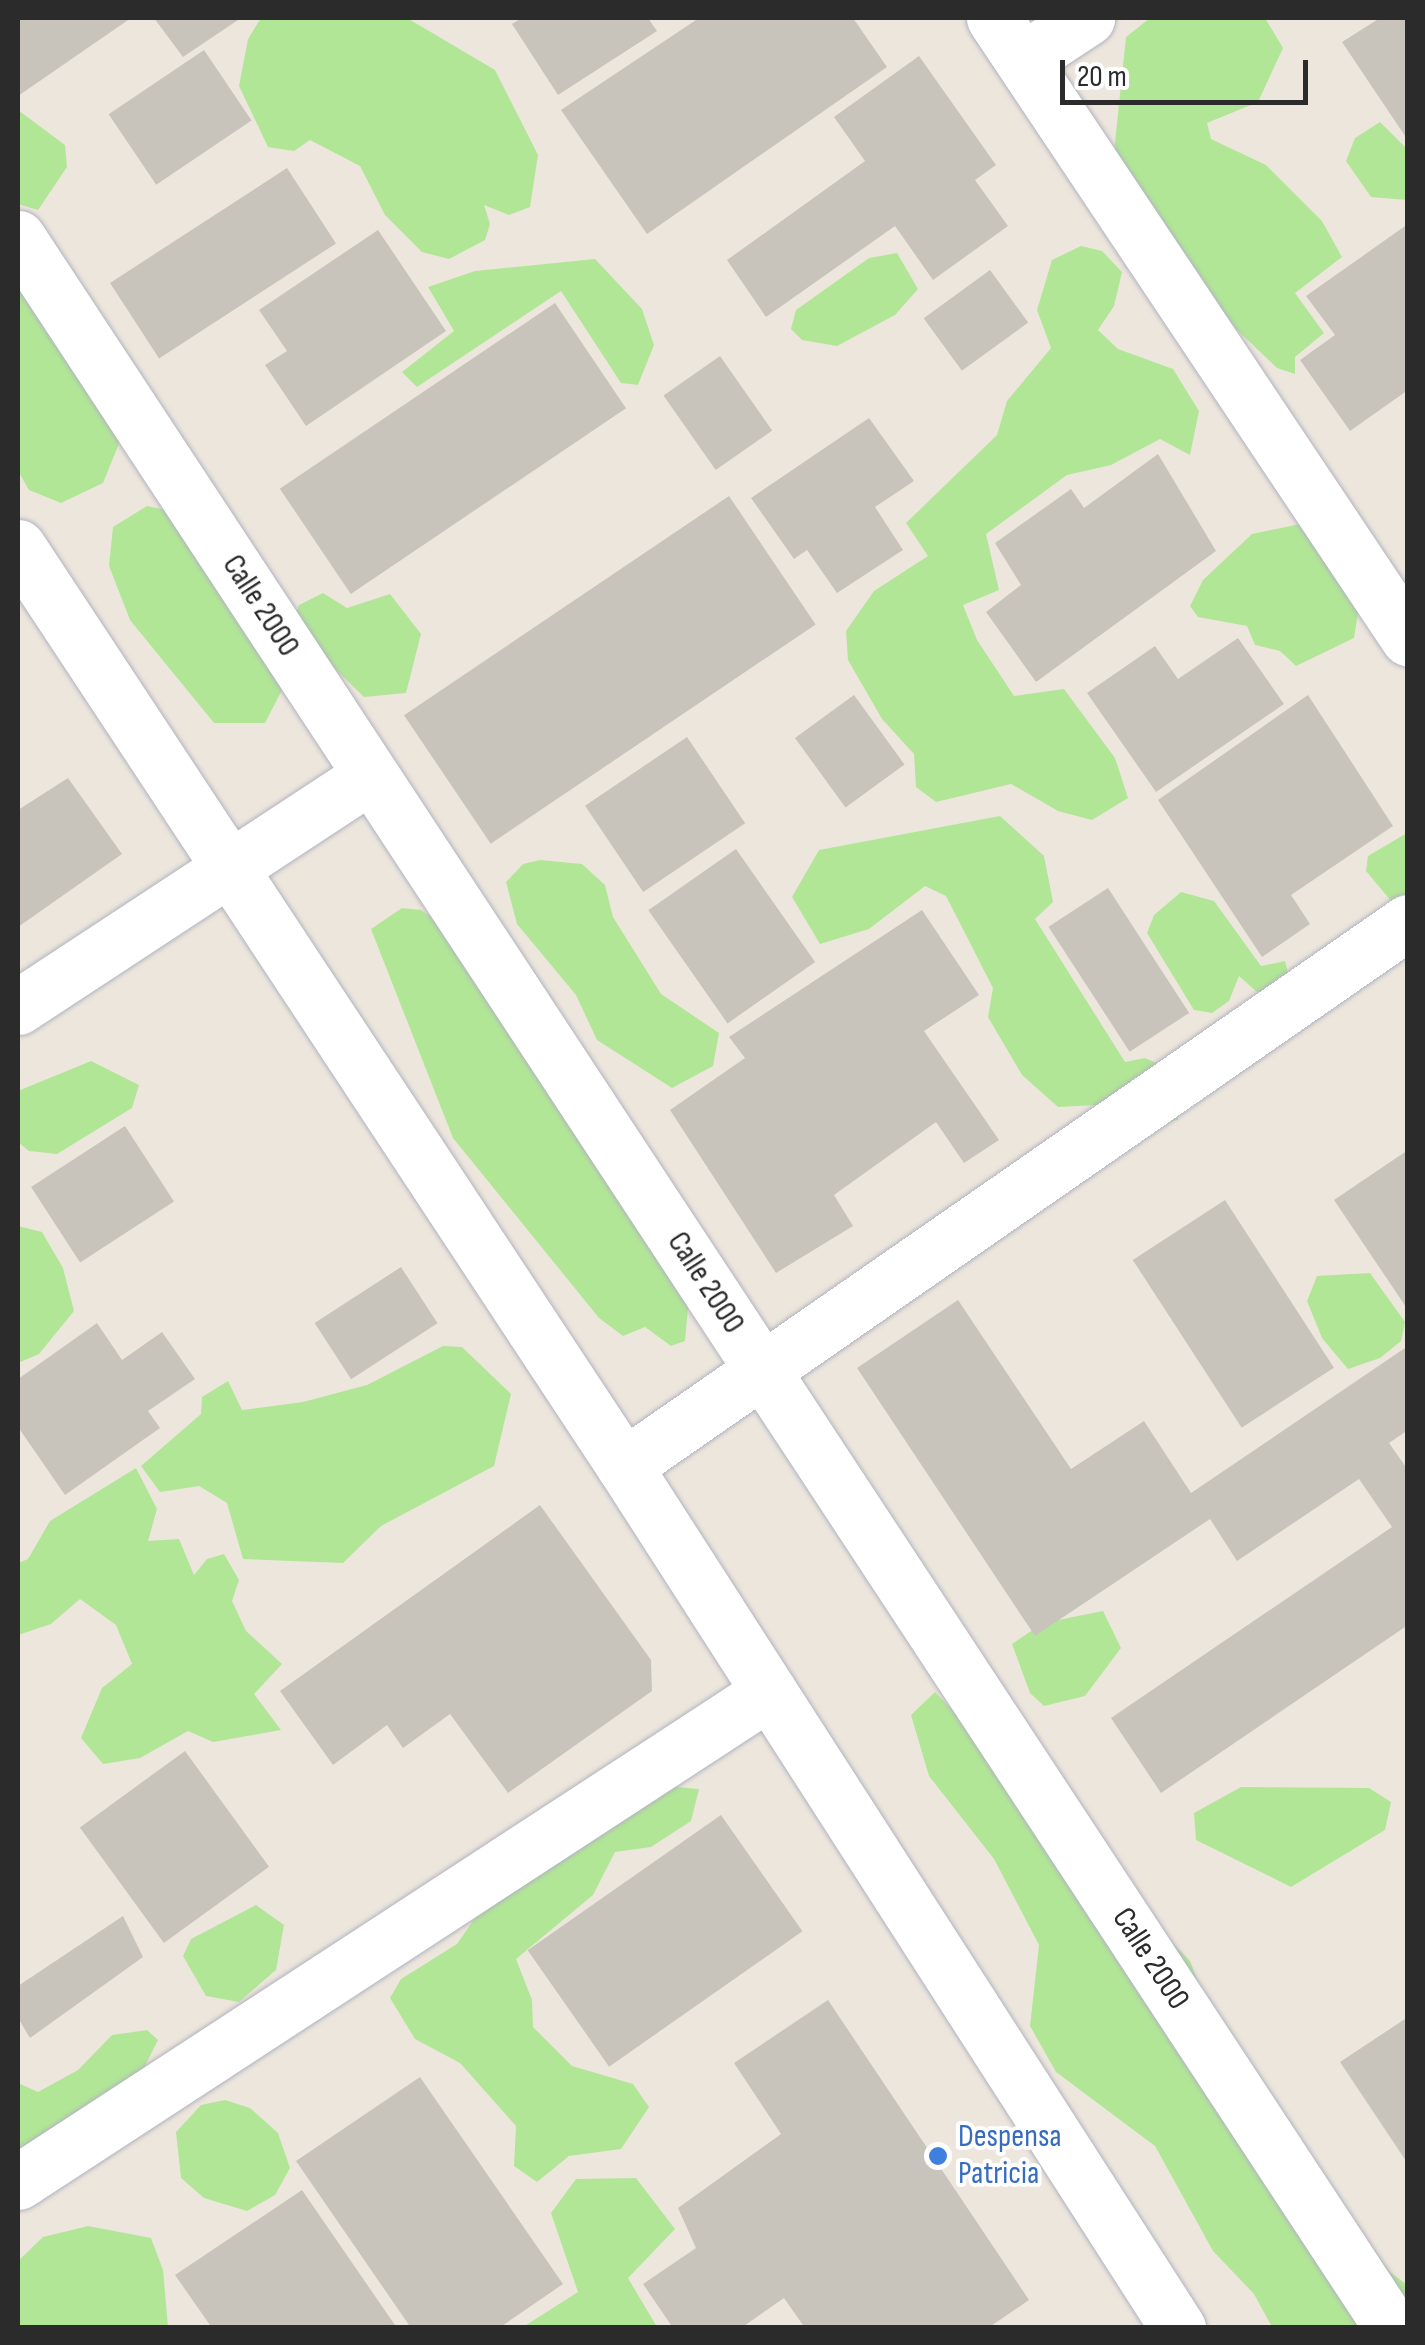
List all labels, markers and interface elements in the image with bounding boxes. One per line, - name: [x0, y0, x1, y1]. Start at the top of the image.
- scale bar: [1065, 40, 1312, 102]
- text: 20 m: [1077, 59, 1127, 95]
- street label: Calle 2000: [213, 548, 307, 664]
- street label: Calle 2000: [658, 1225, 752, 1341]
- street label: Calle 2000: [1103, 1901, 1197, 2017]
- place label: Despensa Patricia: [958, 2119, 1062, 2194]
- marker: Despensa Patricia: [927, 2145, 949, 2167]

